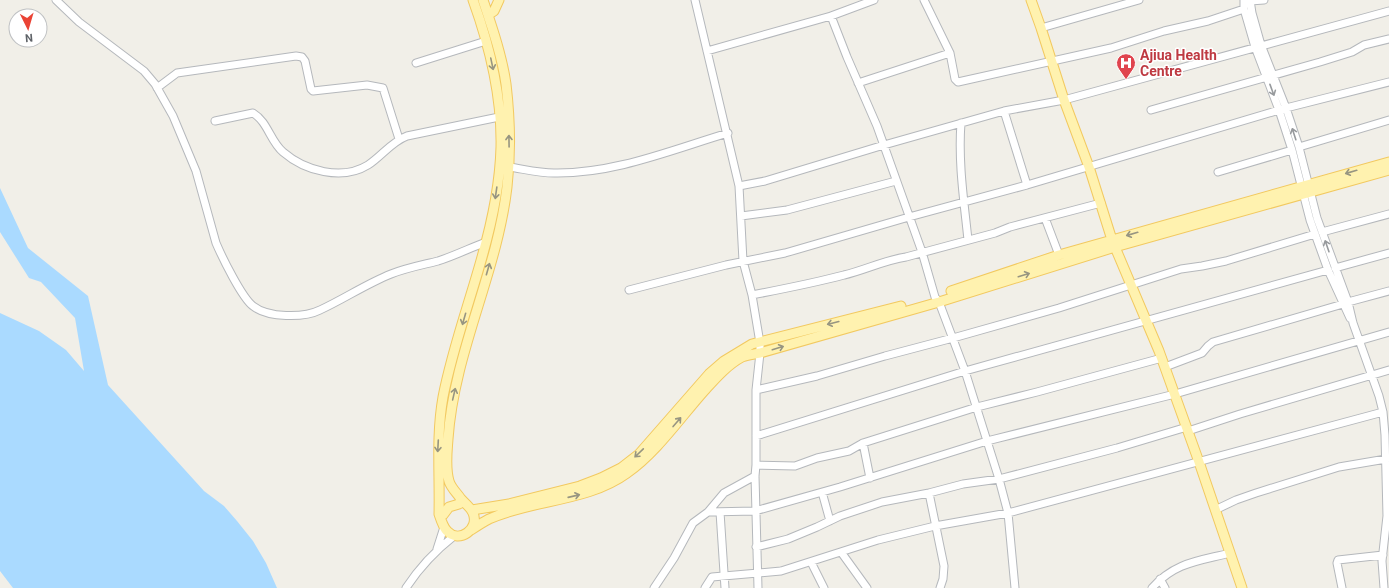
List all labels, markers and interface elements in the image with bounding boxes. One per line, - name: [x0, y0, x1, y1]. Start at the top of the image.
- north arrow: [8, 8, 48, 48]
- text: N: [24, 31, 33, 44]
- place label: Ajiua Health Centre: [1140, 47, 1217, 79]
- hospital icon: Ajiua Health Centre: [1115, 52, 1137, 80]
- one-way arrow: [489, 57, 497, 70]
- one-way arrow: [1269, 84, 1276, 97]
- one-way arrow: [1290, 127, 1297, 140]
- one-way arrow: [505, 135, 513, 148]
- one-way arrow: [1345, 169, 1358, 176]
- one-way arrow: [492, 186, 500, 199]
- one-way arrow: [1126, 231, 1139, 238]
- one-way arrow: [1323, 240, 1330, 253]
- one-way arrow: [485, 262, 492, 275]
- one-way arrow: [1017, 271, 1030, 278]
- one-way arrow: [460, 312, 467, 325]
- one-way arrow: [827, 320, 840, 328]
- one-way arrow: [772, 344, 785, 351]
- one-way arrow: [450, 388, 458, 401]
- one-way arrow: [672, 417, 681, 427]
- one-way arrow: [434, 439, 442, 452]
- one-way arrow: [634, 448, 644, 458]
- one-way arrow: [567, 492, 580, 500]

